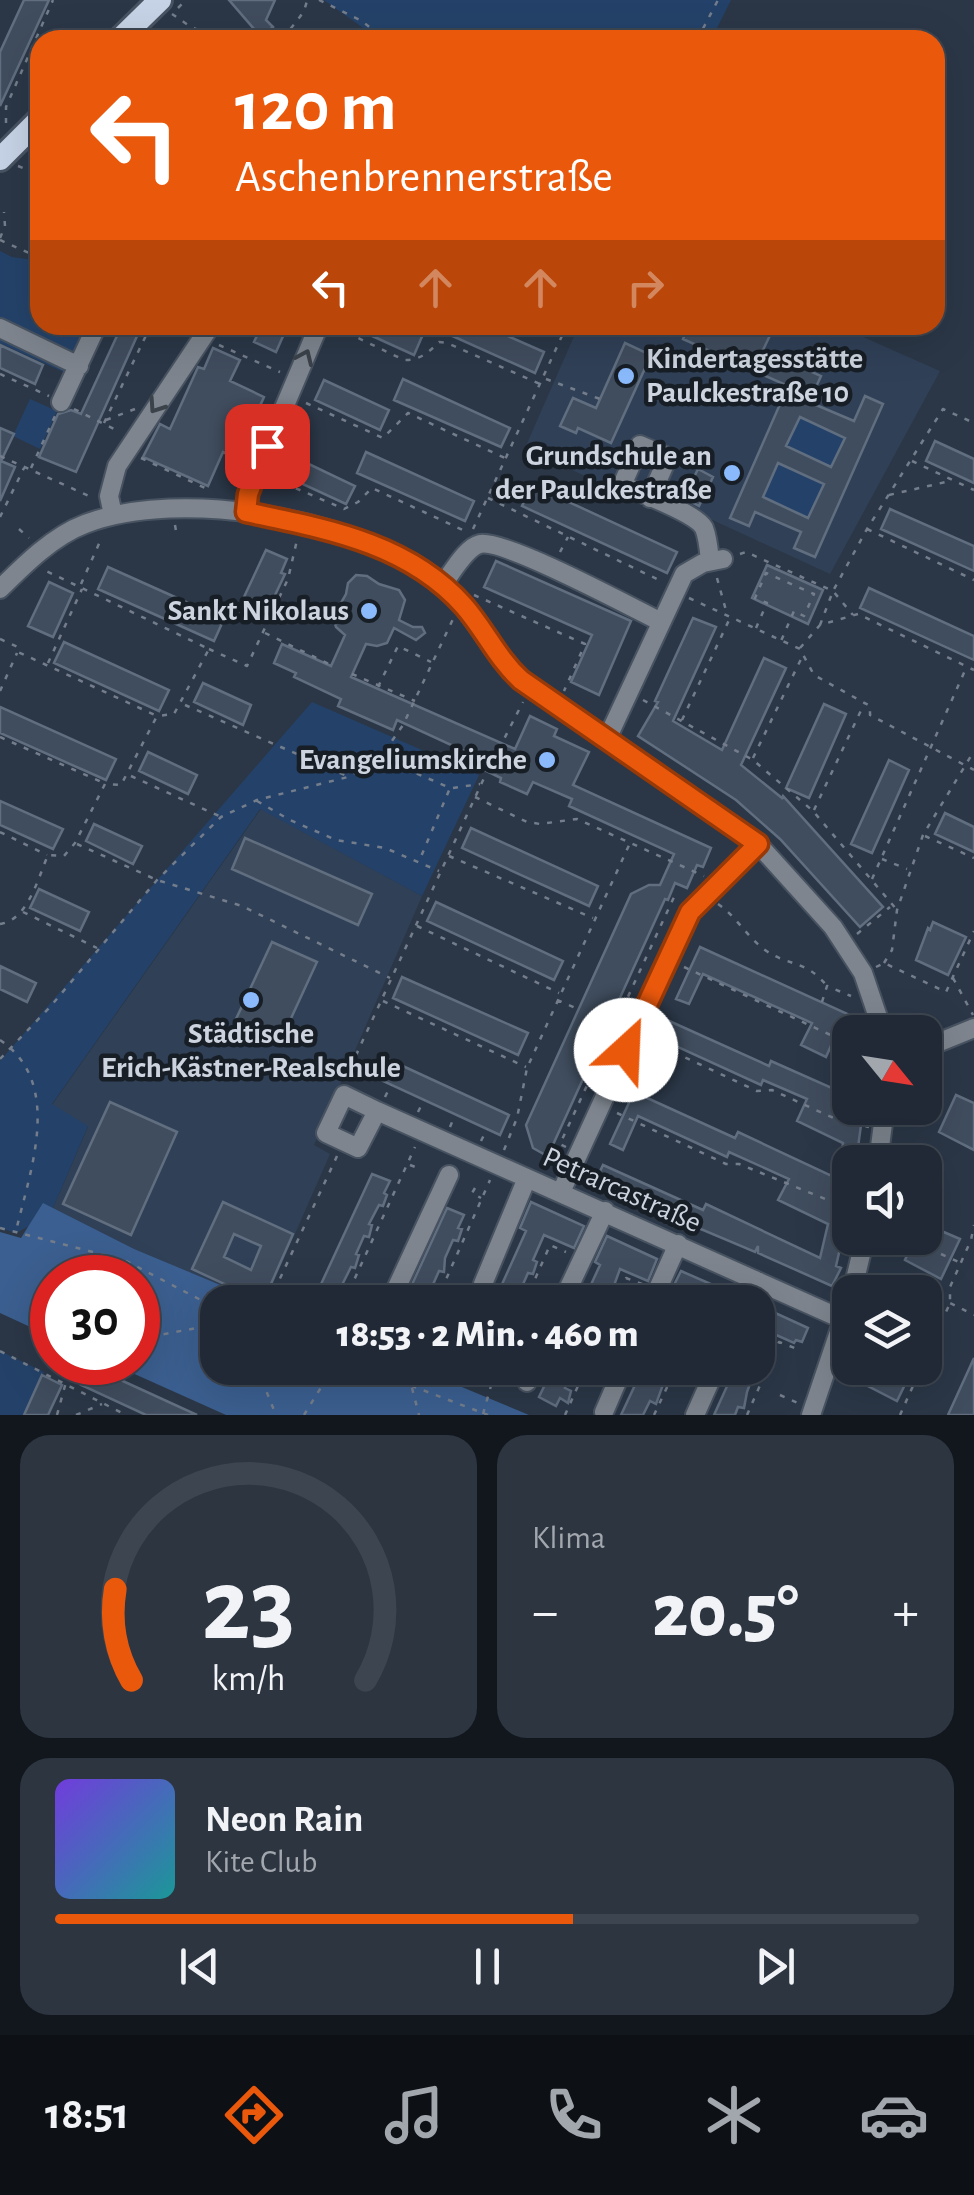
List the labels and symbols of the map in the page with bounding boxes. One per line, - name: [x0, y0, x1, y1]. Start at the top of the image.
- place label: Kindertagesstätte Paulckestraße 10: [646, 344, 863, 408]
- one-way arrow: [293, 349, 313, 367]
- marker: Kindertagesstätte Paulckestraße 10: [615, 365, 637, 387]
- one-way arrow: [150, 394, 168, 413]
- pin: [225, 404, 310, 489]
- place label: Grundschule an der Paulckestraße: [495, 441, 712, 505]
- marker: Grundschule an der Paulckestraße: [721, 462, 743, 484]
- place label: Sankt Nikolaus: [168, 596, 349, 626]
- marker: Sankt Nikolaus: [358, 600, 380, 622]
- place label: Evangeliumskirche: [299, 745, 527, 775]
- marker: Evangeliumskirche: [536, 749, 558, 771]
- marker: Städtische Erich-Kästner-Realschule: [240, 989, 262, 1011]
- position arrow: [574, 998, 678, 1102]
- north arrow: [832, 1015, 942, 1125]
- place label: Städtische Erich-Kästner-Realschule: [101, 1019, 401, 1083]
- street label: Petrarcastraße: [538, 1142, 706, 1238]
- speed limit sign: 30: [30, 1255, 160, 1385]

